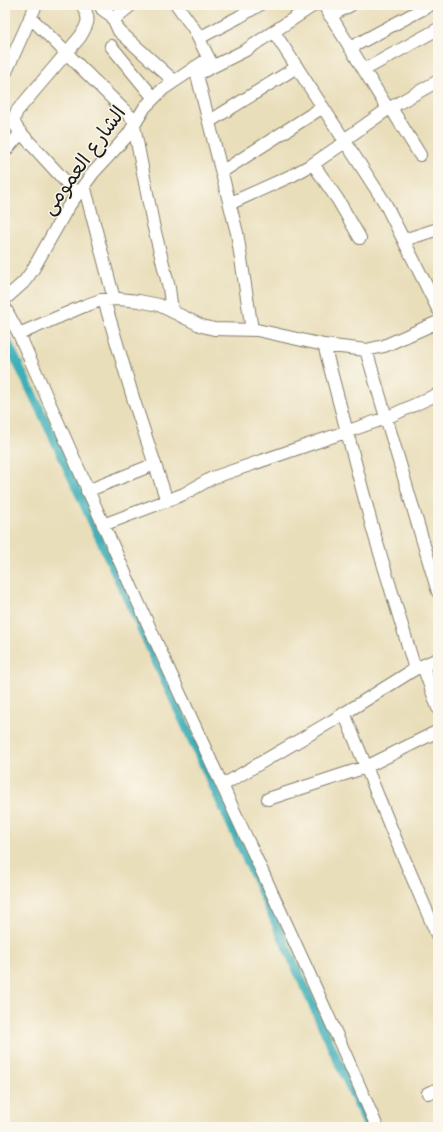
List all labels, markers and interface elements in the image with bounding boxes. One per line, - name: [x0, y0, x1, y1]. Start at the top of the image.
- street label: الشارع العمومى: [36, 101, 132, 220]

